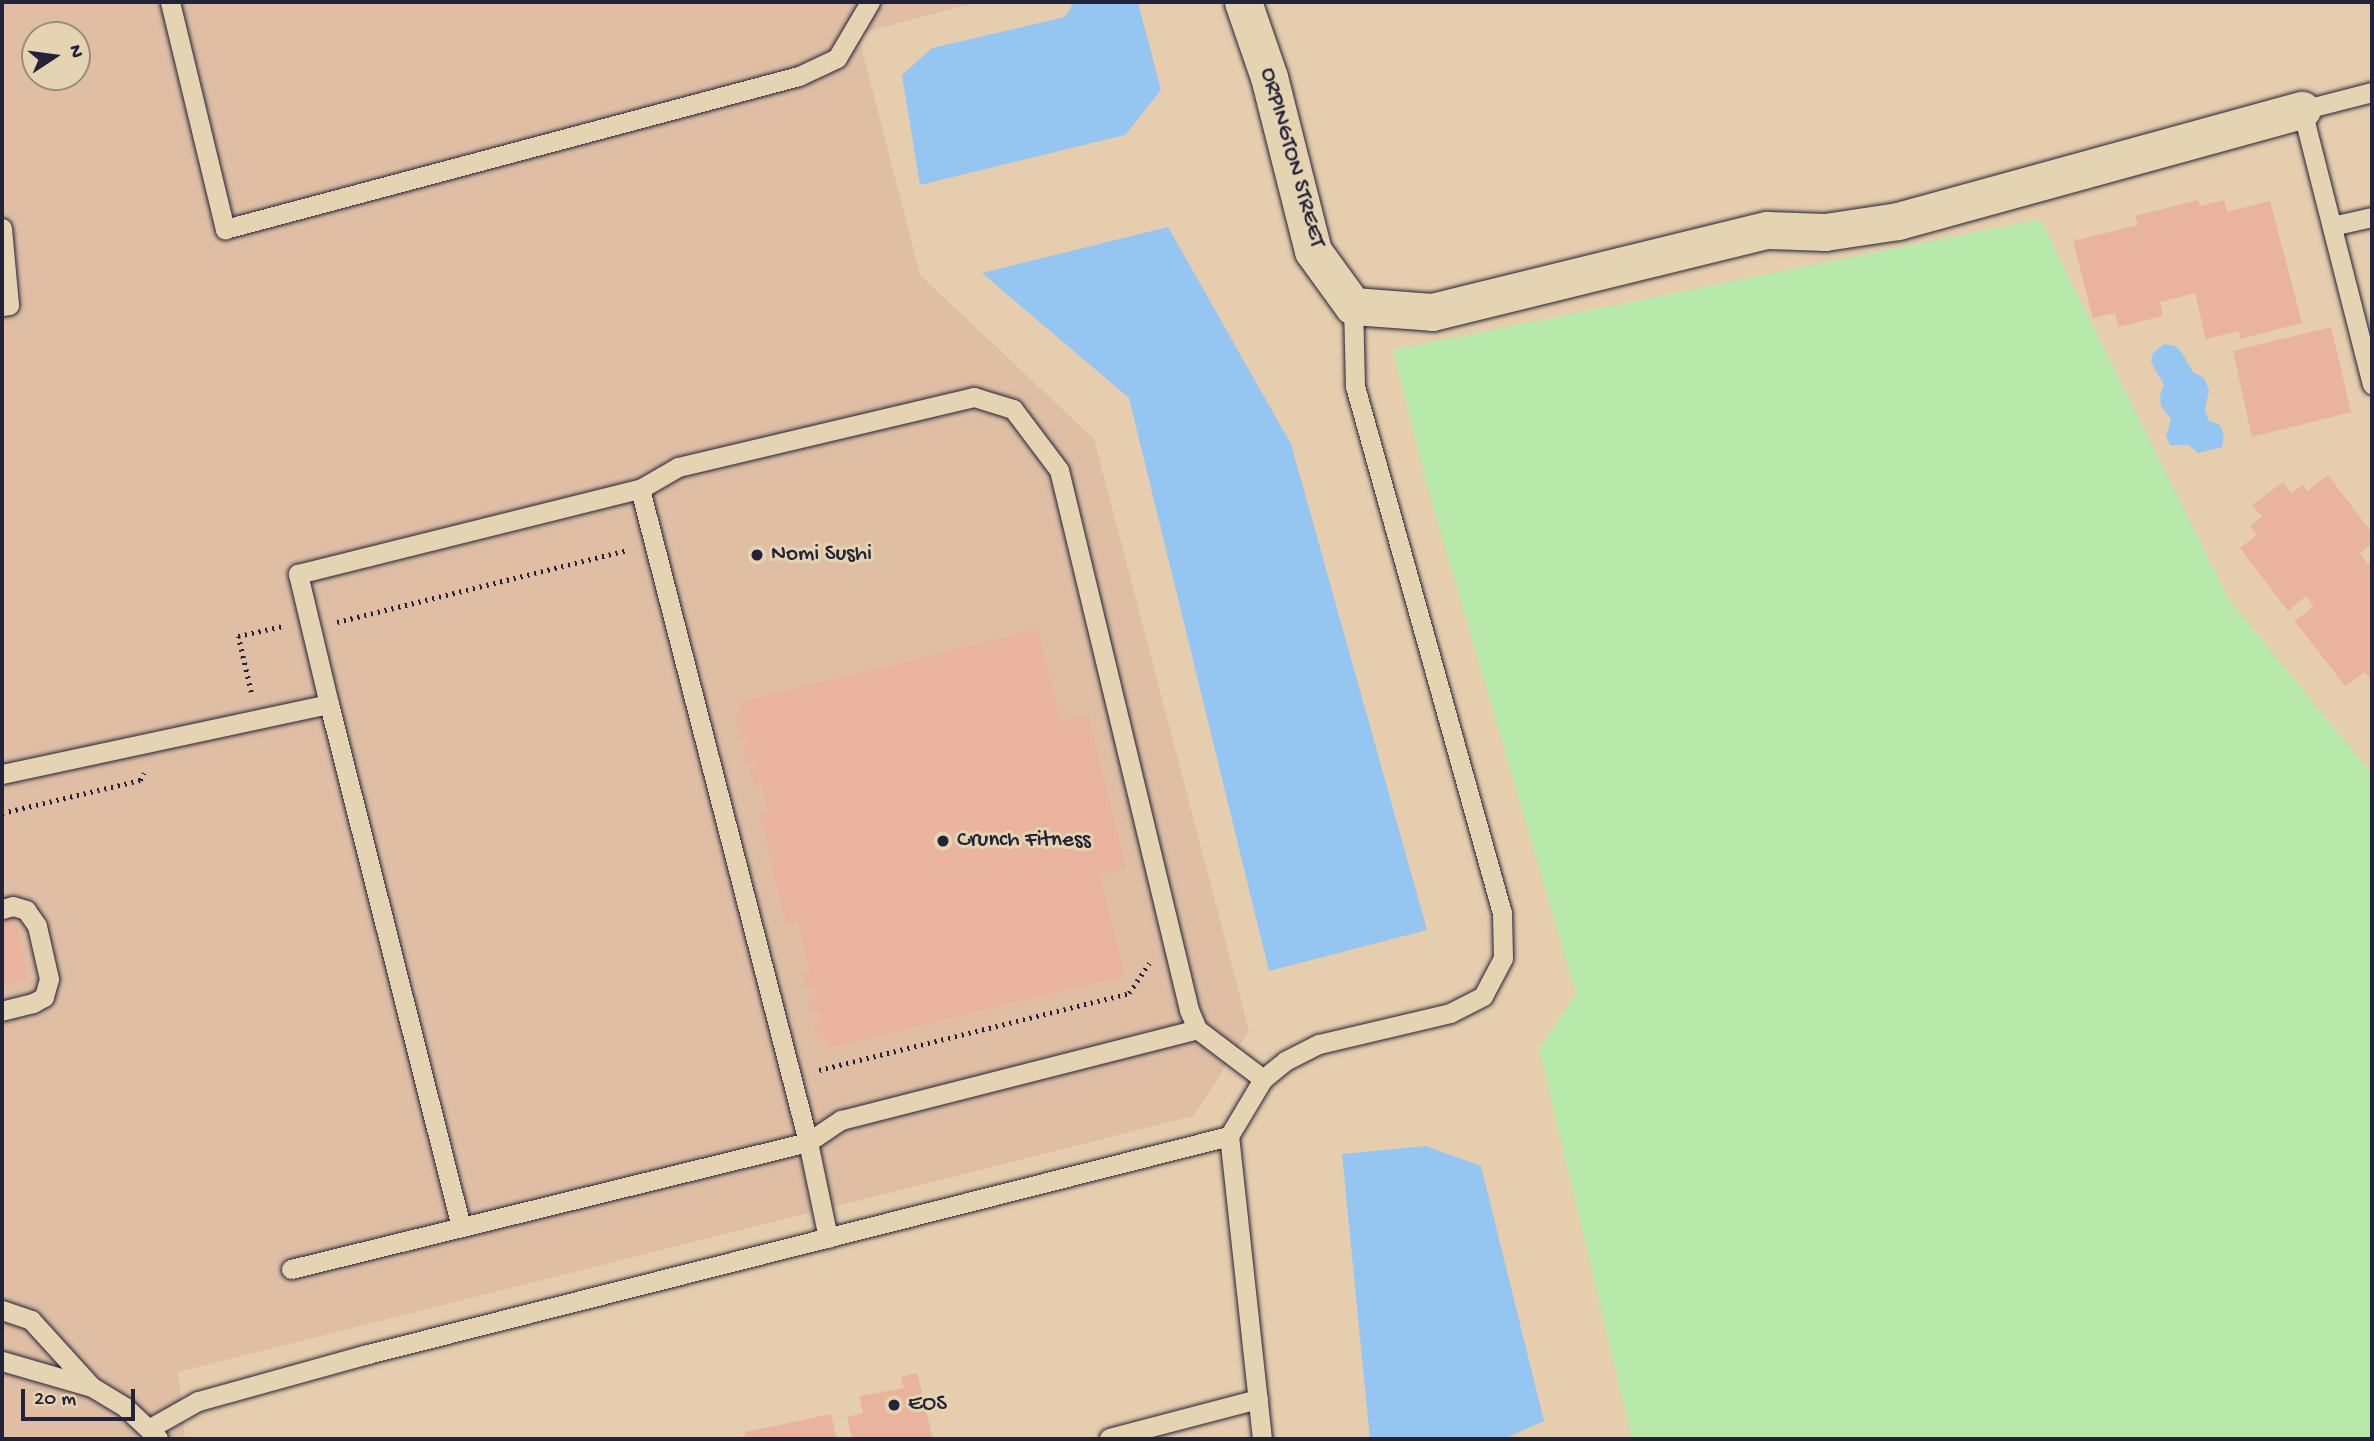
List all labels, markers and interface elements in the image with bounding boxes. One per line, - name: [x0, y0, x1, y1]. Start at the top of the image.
- north arrow: [21, 21, 91, 91]
- text: N: [62, 43, 88, 60]
- street label: ORPINGTON STREET: [1252, 65, 1330, 251]
- place label: Nomi Sushi: [771, 541, 872, 569]
- marker: Nomi Sushi: [749, 547, 765, 563]
- place label: Crunch Fitness: [957, 827, 1091, 855]
- marker: Crunch Fitness: [935, 833, 951, 849]
- scale bar: [24, 1374, 138, 1418]
- text: 20 m: [34, 1388, 76, 1413]
- place label: EOS: [908, 1391, 947, 1419]
- marker: EOS: [886, 1397, 902, 1413]

